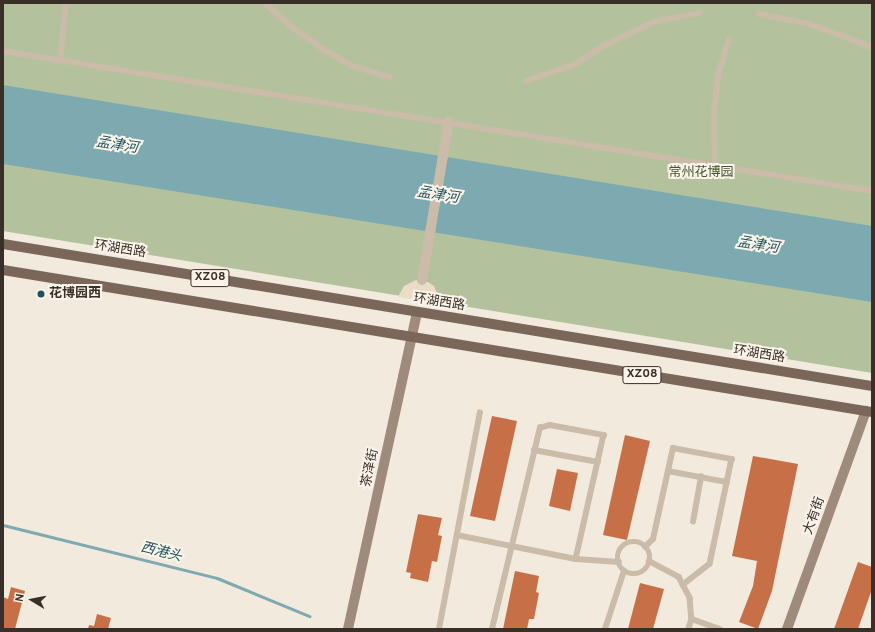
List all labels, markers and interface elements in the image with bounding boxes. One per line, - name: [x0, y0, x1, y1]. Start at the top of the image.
- water label: 孟津河: [95, 134, 139, 158]
- park label: 常州花博园: [669, 165, 733, 181]
- water label: 孟津河: [416, 184, 460, 208]
- water label: 孟津河: [736, 234, 780, 258]
- street label: 环湖西路: [93, 238, 147, 262]
- road number: XZ08: [190, 268, 230, 288]
- place label: 花博园西: [49, 286, 101, 302]
- marker: 花博园西: [36, 289, 46, 299]
- street label: 环湖西路: [412, 291, 466, 315]
- street label: 环湖西路: [732, 343, 786, 367]
- road number: XZ08: [622, 365, 662, 385]
- street label: 茶泽街: [359, 447, 383, 489]
- street label: 大有街: [801, 495, 829, 537]
- water label: 西港头: [139, 540, 183, 566]
- north arrow: [12, 580, 52, 620]
- text: N: [13, 593, 28, 603]

